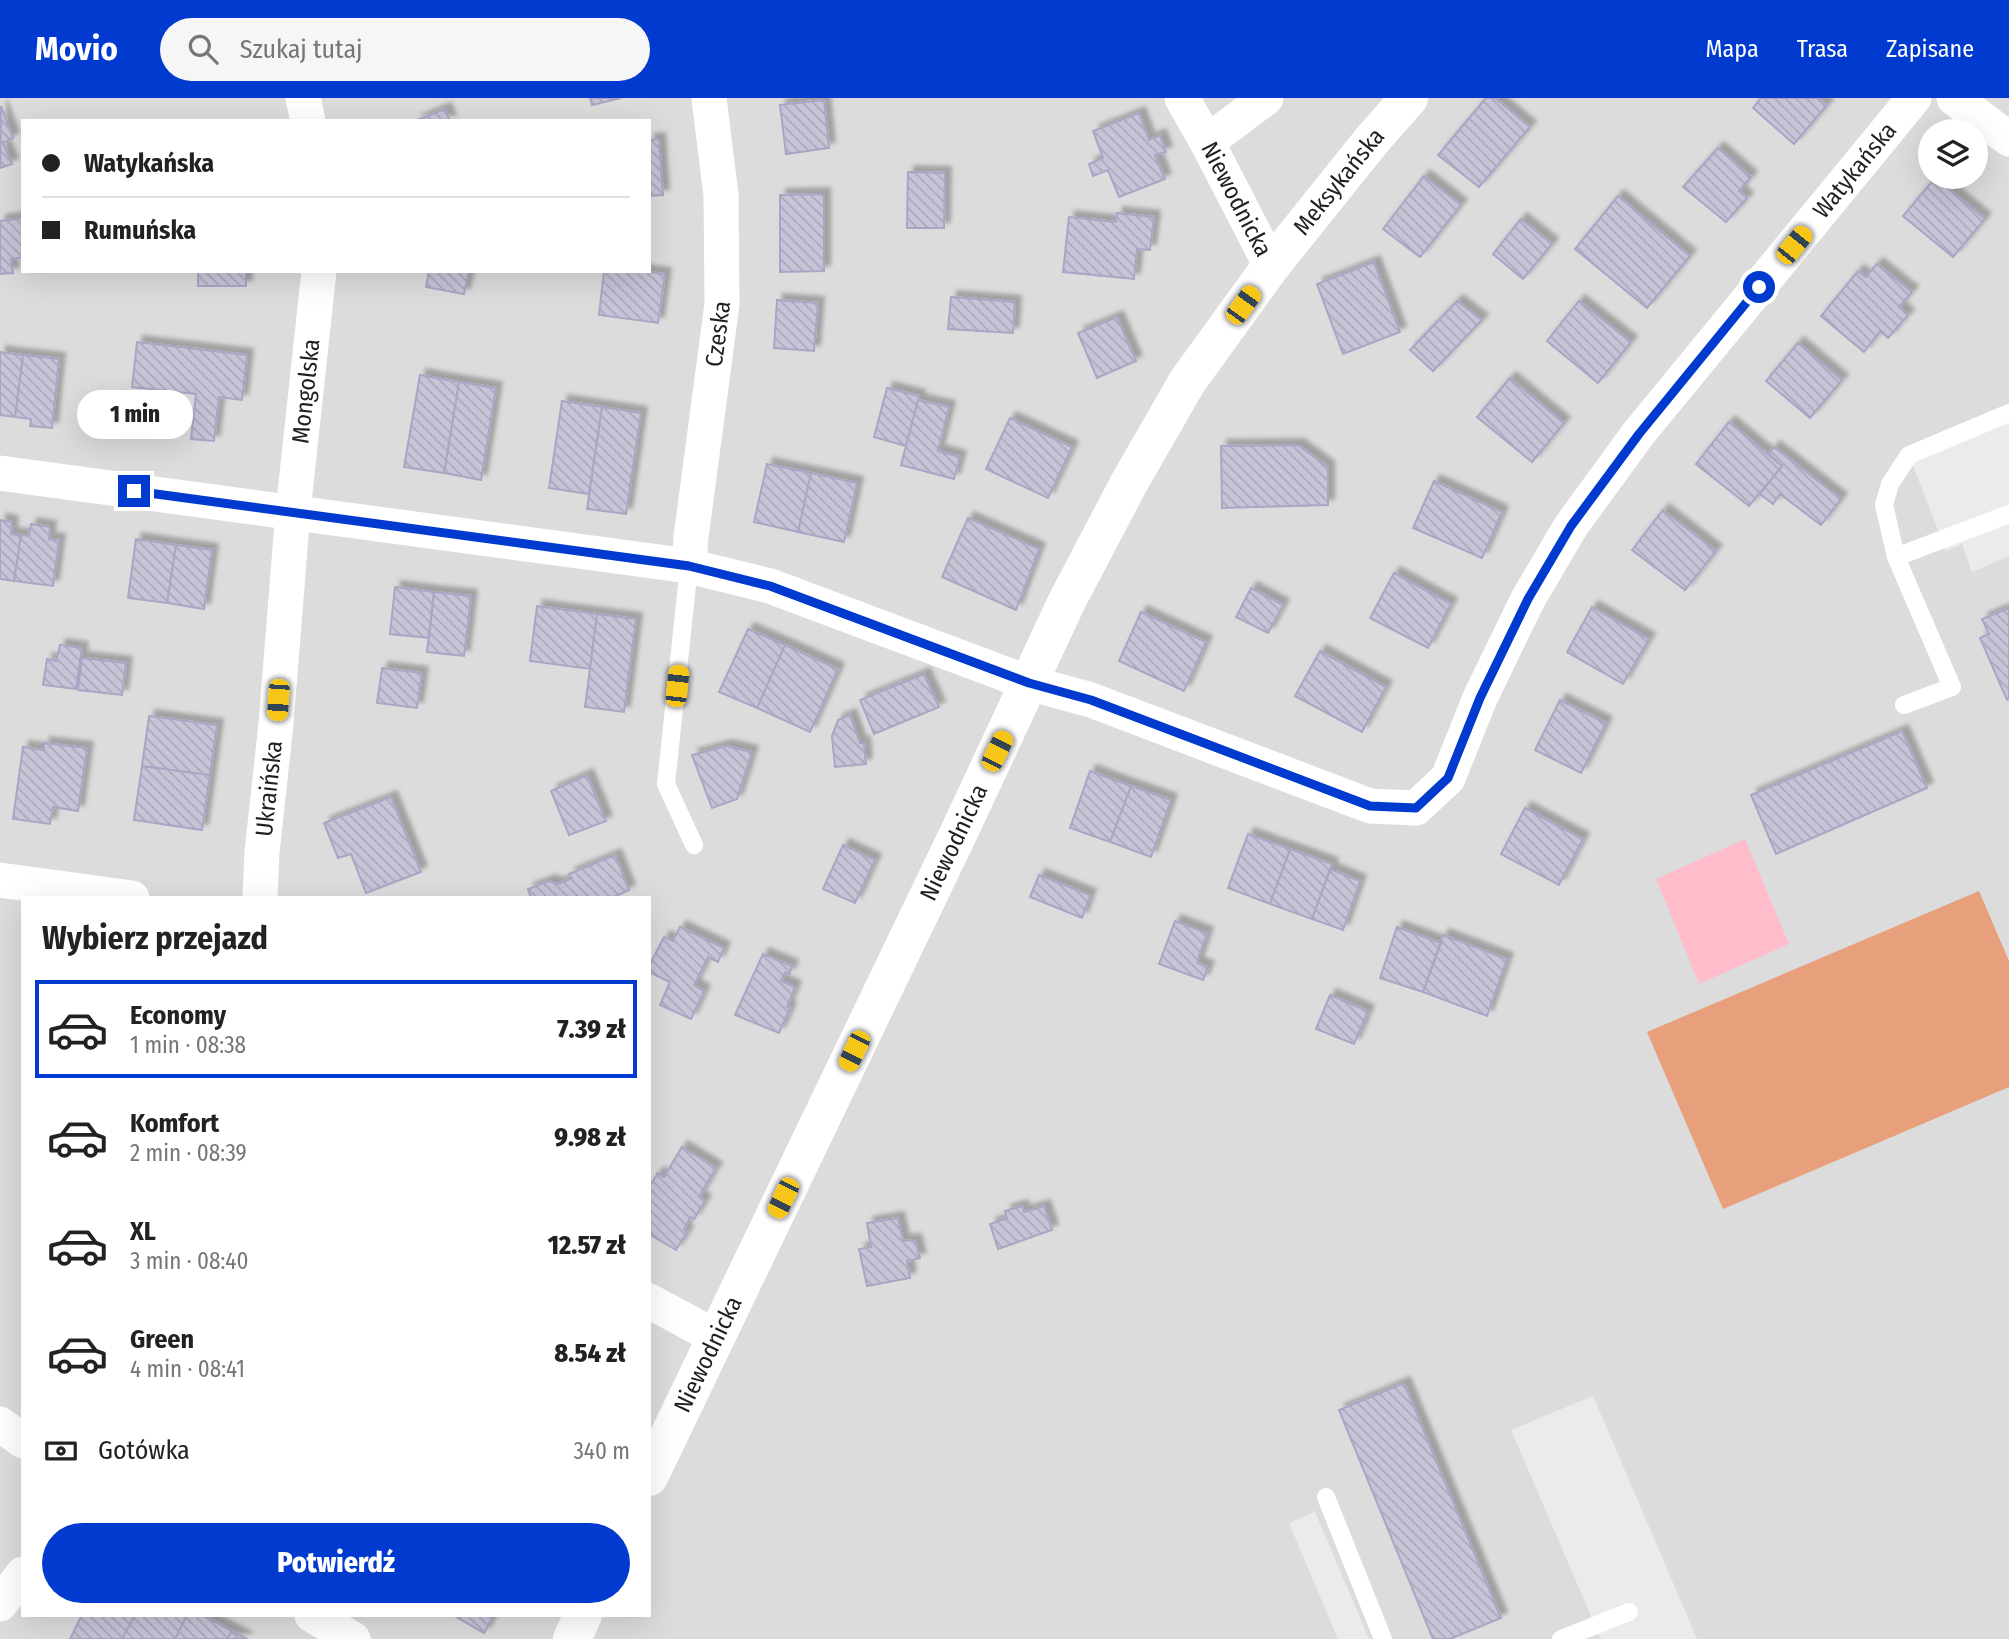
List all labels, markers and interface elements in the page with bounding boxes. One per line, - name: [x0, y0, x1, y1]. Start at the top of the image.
- search box: [160, 18, 650, 81]
- text: Movio: [35, 29, 118, 69]
- icon: search: [184, 30, 222, 68]
- text: Szukaj tutaj: [240, 34, 362, 65]
- text: Mapa: [1706, 35, 1759, 63]
- text: Trasa: [1797, 35, 1848, 63]
- text: Zapisane: [1886, 35, 1974, 63]
- street label: Watykańska: [1807, 117, 1902, 224]
- map controls: [1918, 119, 1988, 189]
- button: layers: [1918, 119, 1988, 189]
- street label: Meksykańska: [1288, 122, 1390, 240]
- street label: Niewodnicka: [1195, 137, 1278, 261]
- text: Watykańska: [84, 148, 214, 179]
- text: Rumuńska: [84, 215, 196, 246]
- car: [1773, 222, 1816, 268]
- route start: [1743, 271, 1775, 303]
- car: [1223, 282, 1264, 328]
- street label: Czeska: [700, 299, 736, 368]
- street label: Mongolska: [286, 337, 326, 445]
- callout: 1 min: [76, 390, 192, 438]
- text: 1 min: [110, 400, 160, 428]
- route end: [118, 475, 150, 507]
- car: [665, 664, 690, 708]
- car: [267, 678, 290, 722]
- car: [979, 728, 1016, 774]
- street label: Ukraińska: [250, 739, 288, 838]
- street label: Niewodnicka: [914, 780, 993, 905]
- text: Wybierz przejazd: [42, 919, 268, 957]
- icon: car: [46, 998, 109, 1061]
- text: Economy: [130, 1000, 226, 1031]
- text: 7.39 zł: [557, 1014, 626, 1045]
- car: [836, 1028, 873, 1074]
- text: 1 min · 08:38: [130, 1031, 246, 1059]
- icon: car: [46, 1106, 109, 1169]
- text: Komfort: [130, 1108, 219, 1139]
- text: 9.98 zł: [554, 1122, 626, 1153]
- text: 2 min · 08:39: [130, 1139, 247, 1167]
- car: [765, 1175, 802, 1221]
- icon: car: [46, 1214, 109, 1277]
- text: XL: [130, 1216, 156, 1247]
- text: 12.57 zł: [548, 1230, 626, 1261]
- text: 3 min · 08:40: [130, 1247, 248, 1275]
- street label: Niewodnicka: [668, 1292, 748, 1417]
- icon: car: [46, 1322, 109, 1385]
- text: Green: [130, 1324, 194, 1355]
- text: 8.54 zł: [554, 1338, 626, 1369]
- text: 4 min · 08:41: [130, 1355, 245, 1383]
- icon: cash: [42, 1432, 80, 1470]
- text: Gotówka: [98, 1435, 190, 1466]
- text: 340 m: [574, 1437, 630, 1465]
- button: Potwierdź: [42, 1523, 630, 1603]

